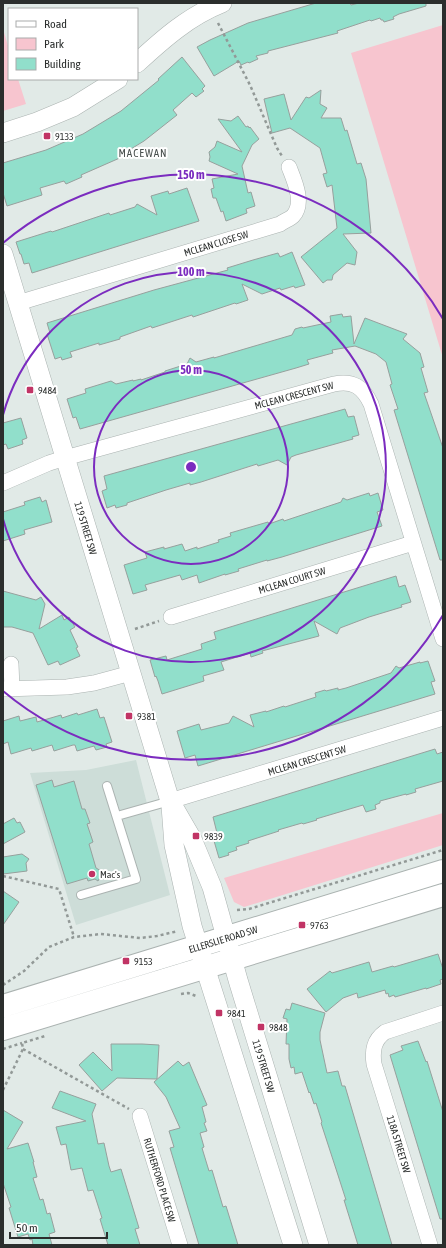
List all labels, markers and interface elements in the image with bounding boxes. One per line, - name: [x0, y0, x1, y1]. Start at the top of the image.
- legend: [8, 8, 138, 80]
- text: Road: [44, 17, 67, 31]
- text: Park: [44, 37, 65, 51]
- text: Building: [44, 57, 82, 71]
- marker: 9133: [42, 131, 52, 141]
- place label: 9133: [55, 131, 74, 142]
- district label: MACEWAN: [118, 147, 168, 159]
- text: 150 m: [177, 168, 205, 182]
- street label: MCLEAN CLOSE SW: [183, 228, 250, 259]
- text: 100 m: [177, 265, 205, 279]
- text: 50 m: [180, 363, 202, 377]
- street label: MCLEAN CRESCENT SW: [253, 379, 336, 411]
- marker: 9484: [25, 385, 35, 395]
- place label: 9484: [38, 385, 57, 396]
- centre of rings: [184, 460, 198, 474]
- street label: 119 STREET SW: [72, 500, 99, 557]
- street label: MCLEAN COURT SW: [257, 565, 328, 596]
- marker: 9381: [124, 711, 134, 721]
- place label: 9381: [137, 711, 156, 722]
- street label: MCLEAN CRESCENT SW: [267, 743, 348, 778]
- marker: 9839: [191, 831, 201, 841]
- place label: 9839: [204, 831, 223, 842]
- marker: Mac's: [87, 869, 97, 879]
- place label: Mac's: [100, 869, 121, 880]
- marker: 9763: [297, 920, 307, 930]
- place label: 9763: [310, 920, 329, 931]
- street label: ELLERSLIE ROAD SW: [187, 924, 260, 955]
- marker: 9153: [121, 956, 131, 966]
- place label: 9153: [134, 956, 153, 967]
- marker: 9841: [214, 1008, 224, 1018]
- place label: 9841: [227, 1008, 246, 1019]
- marker: 9848: [256, 1022, 266, 1032]
- place label: 9848: [269, 1022, 288, 1033]
- street label: 119 STREET SW: [250, 1038, 277, 1095]
- street label: 118A STREET SW: [385, 1114, 413, 1175]
- street label: RUTHERFORD PLACE SW: [141, 1137, 178, 1224]
- scale bar: [10, 1214, 107, 1240]
- text: 50 m: [16, 1221, 38, 1235]

